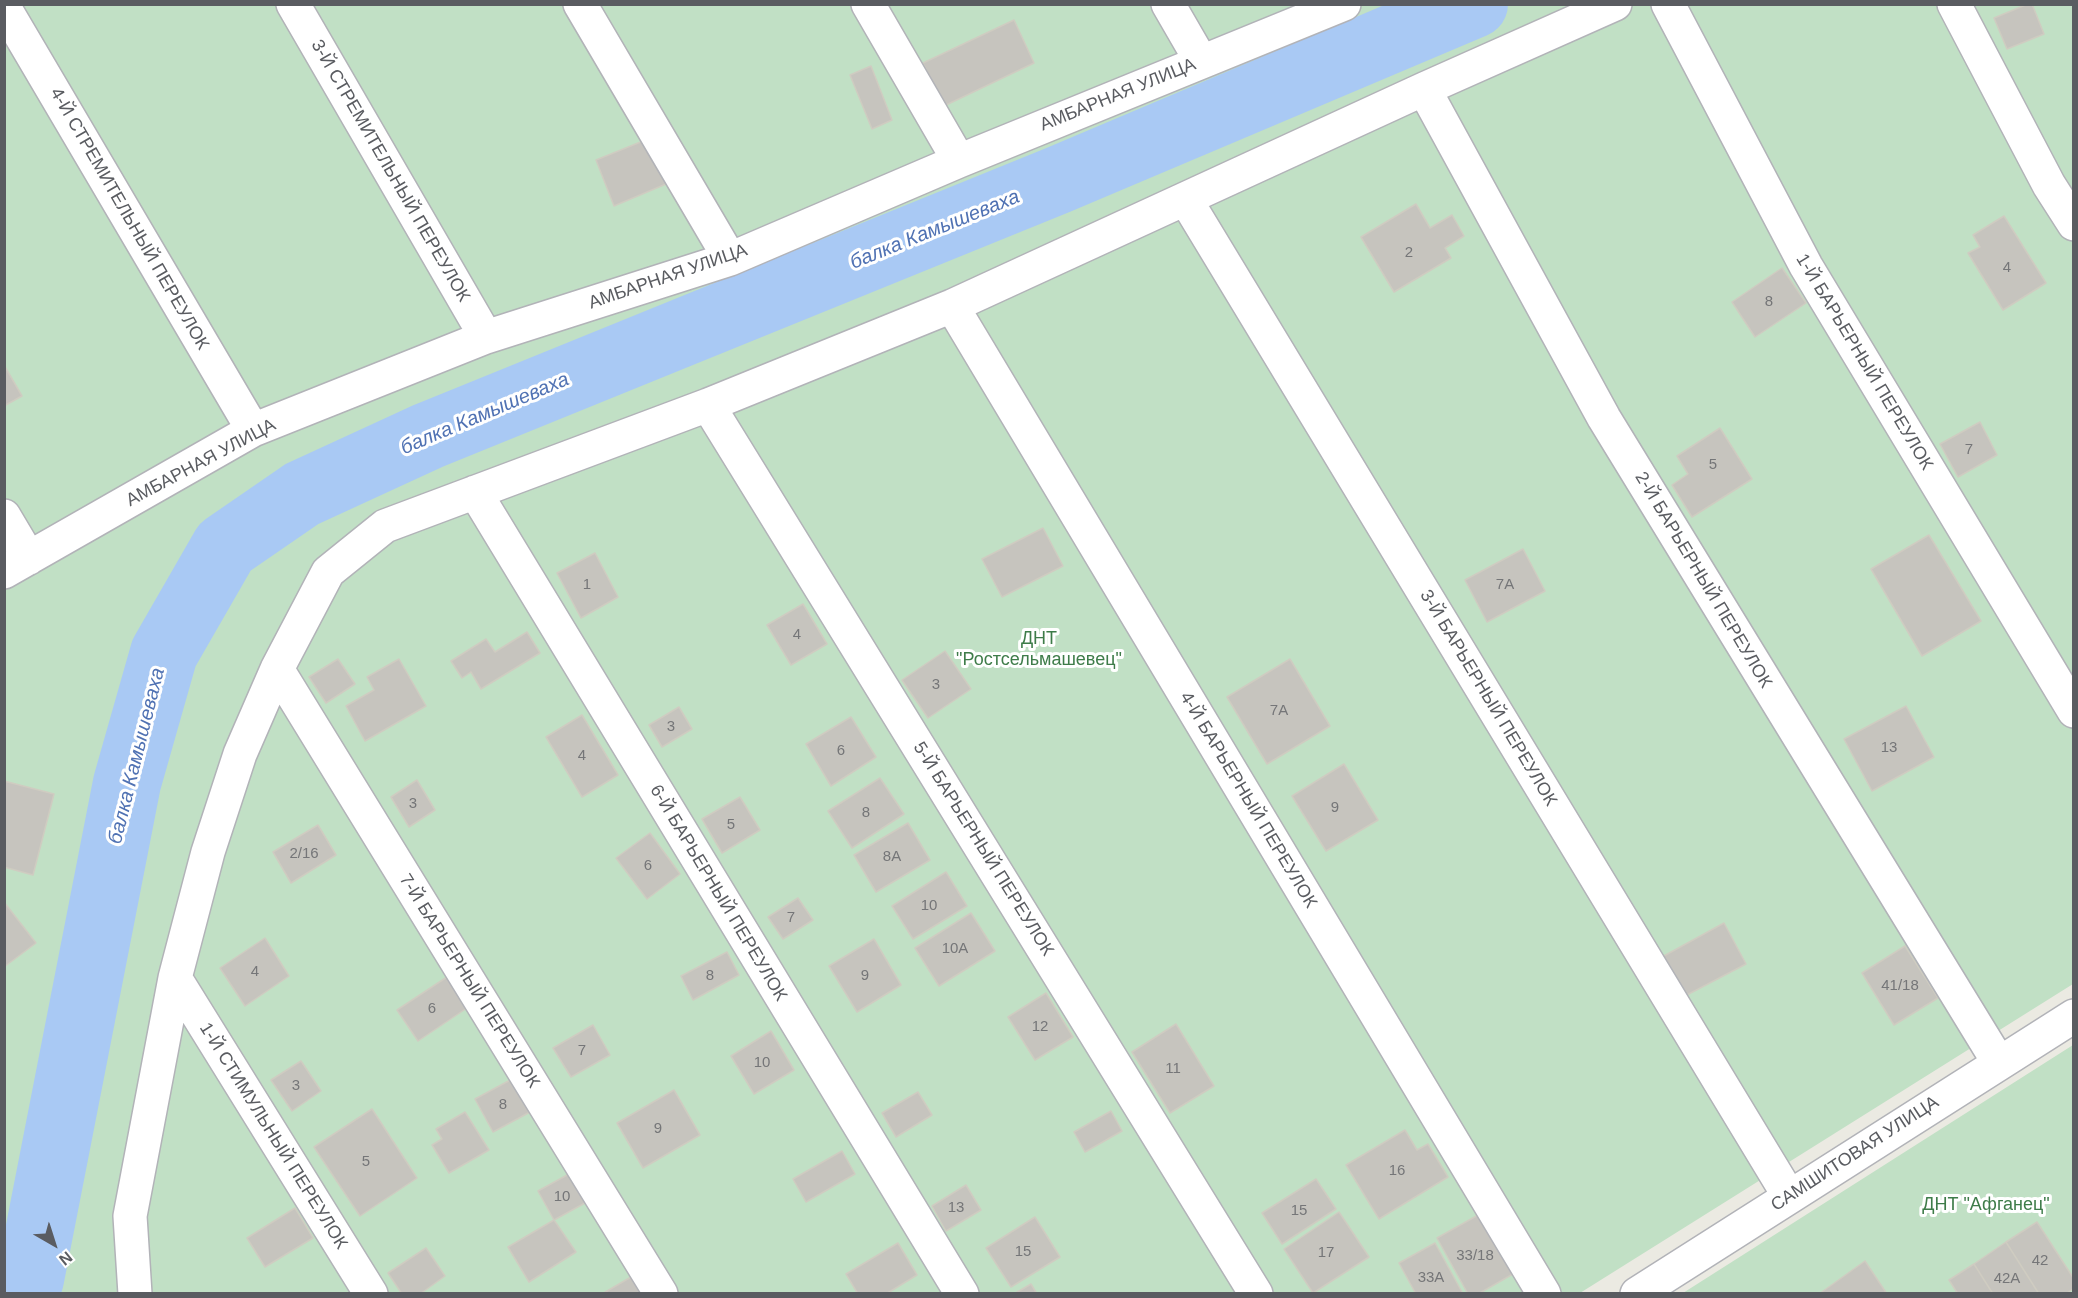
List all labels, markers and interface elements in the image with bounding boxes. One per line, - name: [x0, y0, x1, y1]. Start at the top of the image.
- street label: 3-Й СТРЕМИТЕЛЬНЫЙ ПЕРЕУЛОК: [306, 36, 474, 306]
- street label: АМБАРНАЯ УЛИЦА: [1037, 54, 1199, 136]
- street label: 4-Й СТРЕМИТЕЛЬНЫЙ ПЕРЕУЛОК: [45, 84, 213, 354]
- water label: балка Камышеваха: [847, 185, 1023, 275]
- street label: АМБАРНАЯ УЛИЦА: [586, 240, 750, 314]
- house number: 2: [1405, 244, 1413, 262]
- street label: 1-Й БАРЬЕРНЫЙ ПЕРЕУЛОК: [1791, 250, 1937, 474]
- house number: 4: [2003, 259, 2011, 277]
- house number: 8: [1765, 293, 1773, 311]
- water label: балка Камышеваха: [397, 368, 573, 460]
- street label: АМБАРНАЯ УЛИЦА: [122, 414, 280, 512]
- house number: 7: [1965, 441, 1973, 459]
- house number: 5: [1709, 456, 1717, 474]
- street label: 2-Й БАРЬЕРНЫЙ ПЕРЕУЛОК: [1630, 468, 1776, 692]
- house number: 1: [583, 576, 591, 594]
- house number: 7А: [1496, 576, 1514, 594]
- street label: 3-Й БАРЬЕРНЫЙ ПЕРЕУЛОК: [1415, 586, 1561, 810]
- house number: 4: [793, 626, 801, 644]
- park label: ДНТ "Ростсельмашевец": [956, 628, 1122, 670]
- water label: балка Камышеваха: [104, 665, 170, 847]
- house number: 3: [932, 676, 940, 694]
- street label: 4-Й БАРЬЕРНЫЙ ПЕРЕУЛОК: [1175, 688, 1321, 912]
- house number: 7А: [1270, 702, 1288, 720]
- house number: 3: [667, 718, 675, 736]
- street label: 5-Й БАРЬЕРНЫЙ ПЕРЕУЛОК: [908, 738, 1058, 960]
- house number: 13: [1881, 739, 1897, 757]
- house number: 6: [837, 742, 845, 760]
- house number: 4: [578, 747, 586, 765]
- street label: 6-Й БАРЬЕРНЫЙ ПЕРЕУЛОК: [645, 781, 791, 1005]
- house number: 3: [409, 795, 417, 813]
- house number: 9: [1331, 799, 1339, 817]
- house number: 8: [862, 804, 870, 822]
- house number: 5: [727, 816, 735, 834]
- house number: 2/16: [289, 845, 319, 863]
- house number: 8А: [883, 848, 901, 866]
- house number: 6: [644, 857, 652, 875]
- street label: 7-Й БАРЬЕРНЫЙ ПЕРЕУЛОК: [394, 870, 544, 1092]
- house number: 10: [921, 897, 937, 915]
- house number: 7: [787, 909, 795, 927]
- house number: 10А: [942, 940, 968, 958]
- house number: 4: [251, 963, 259, 981]
- house number: 8: [706, 967, 714, 985]
- house number: 9: [861, 967, 869, 985]
- house number: 41/18: [1881, 977, 1919, 995]
- house number: 6: [428, 1000, 436, 1018]
- house number: 12: [1032, 1018, 1048, 1036]
- street label: 1-Й СТИМУЛЬНЫЙ ПЕРЕУЛОК: [194, 1019, 352, 1253]
- house number: 7: [578, 1042, 586, 1060]
- house number: 10: [754, 1054, 770, 1072]
- house number: 11: [1165, 1060, 1181, 1078]
- house number: 3: [292, 1077, 300, 1095]
- street label: САМШИТОВАЯ УЛИЦА: [1767, 1092, 1943, 1216]
- house number: 8: [499, 1096, 507, 1114]
- house number: 9: [654, 1120, 662, 1138]
- house number: 5: [362, 1153, 370, 1171]
- house number: 16: [1389, 1162, 1405, 1180]
- house number: 10: [554, 1188, 570, 1206]
- park label: ДНТ "Афганец": [1922, 1194, 2050, 1216]
- house number: 13: [948, 1199, 964, 1217]
- house number: 15: [1291, 1202, 1307, 1220]
- north arrow: [24, 1214, 84, 1274]
- house number: 15: [1015, 1243, 1031, 1261]
- house number: 17: [1318, 1244, 1334, 1262]
- house number: 33/18: [1456, 1247, 1494, 1265]
- text: N: [56, 1248, 75, 1269]
- house number: 42: [2032, 1252, 2048, 1270]
- house number: 33А: [1418, 1269, 1444, 1287]
- house number: 42А: [1994, 1270, 2020, 1288]

